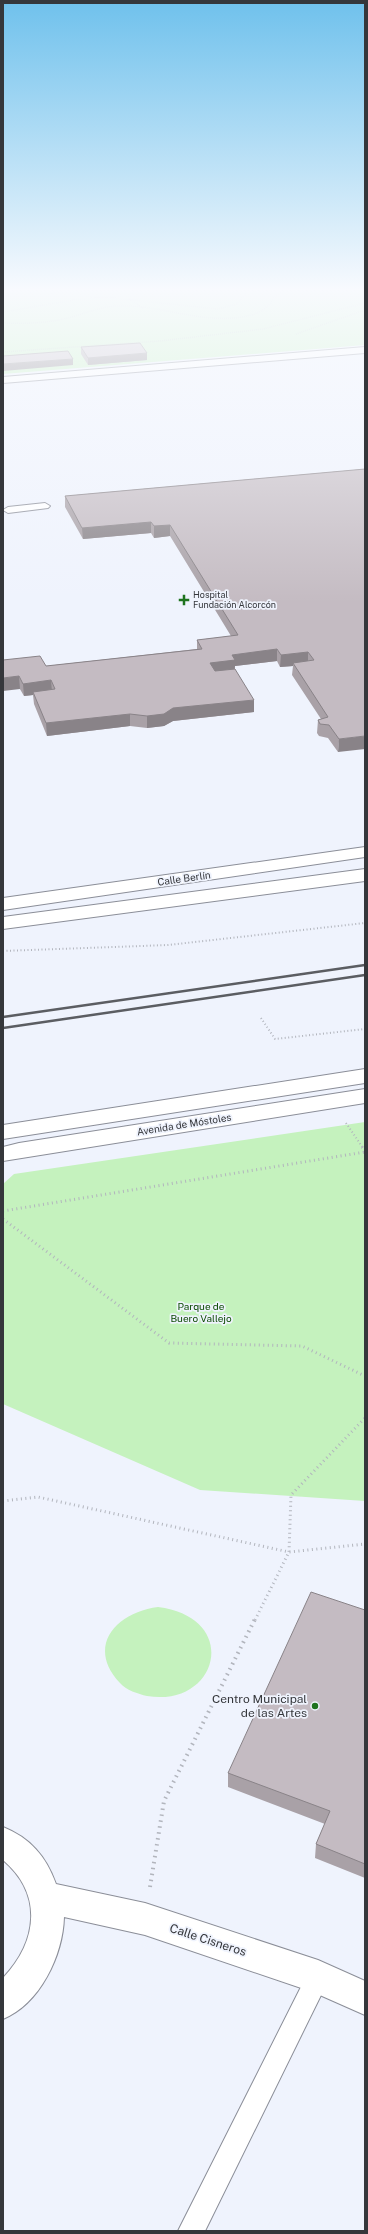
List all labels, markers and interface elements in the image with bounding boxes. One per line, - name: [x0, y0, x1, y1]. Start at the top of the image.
- place label: Hospital Fundación Alcorcón: [193, 589, 276, 610]
- marker: Hospital Fundación Alcorcón: [178, 594, 190, 606]
- street label: Calle Berlín: [157, 868, 212, 888]
- street label: Avenida de Móstoles: [136, 1111, 232, 1137]
- park label: Parque de Buero Vallejo: [170, 1300, 232, 1324]
- place label: Centro Municipal de las Artes: [212, 1692, 307, 1720]
- marker: Centro Municipal de las Artes: [310, 1701, 320, 1711]
- street label: Calle Cisneros: [168, 1921, 248, 1959]

